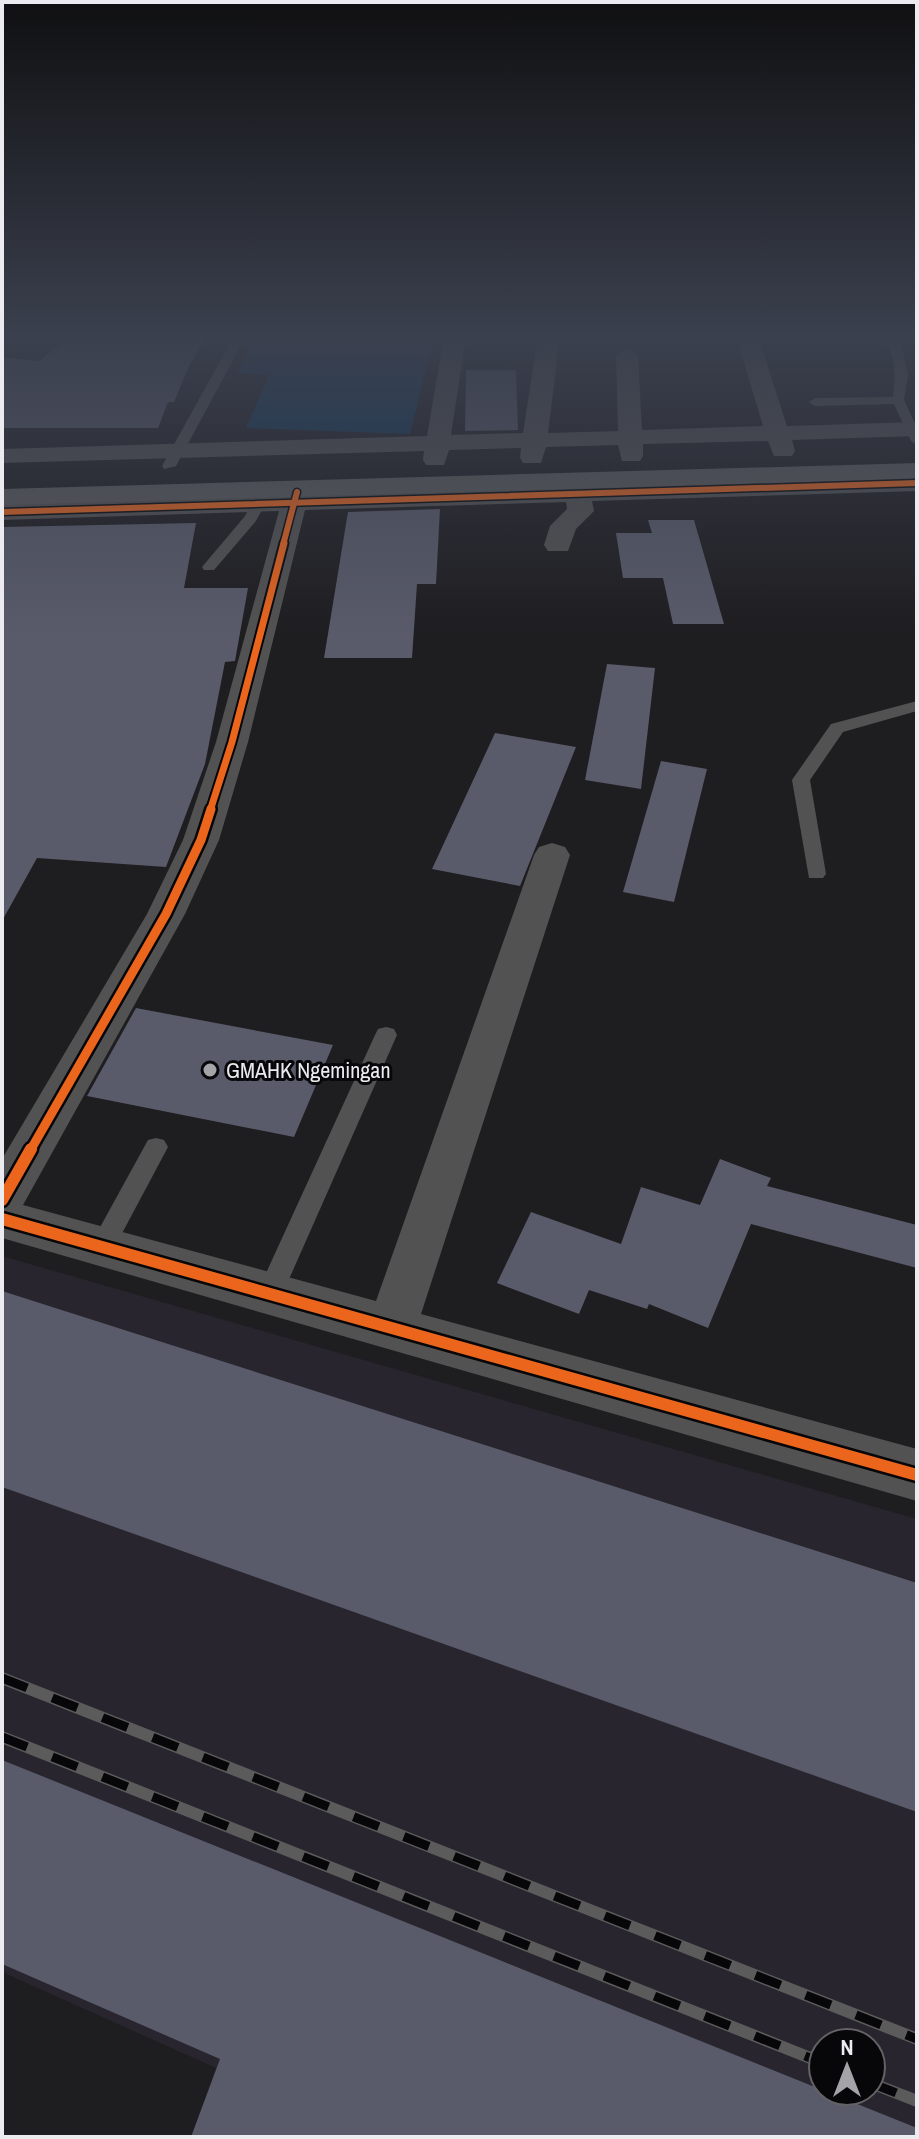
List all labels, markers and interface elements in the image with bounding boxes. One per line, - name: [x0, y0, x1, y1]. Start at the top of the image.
- place label: GMAHK Ngemingan: [226, 1055, 390, 1085]
- marker: GMAHK Ngemingan: [201, 1061, 219, 1079]
- north arrow: [807, 2027, 887, 2107]
- text: N: [840, 2032, 854, 2062]

